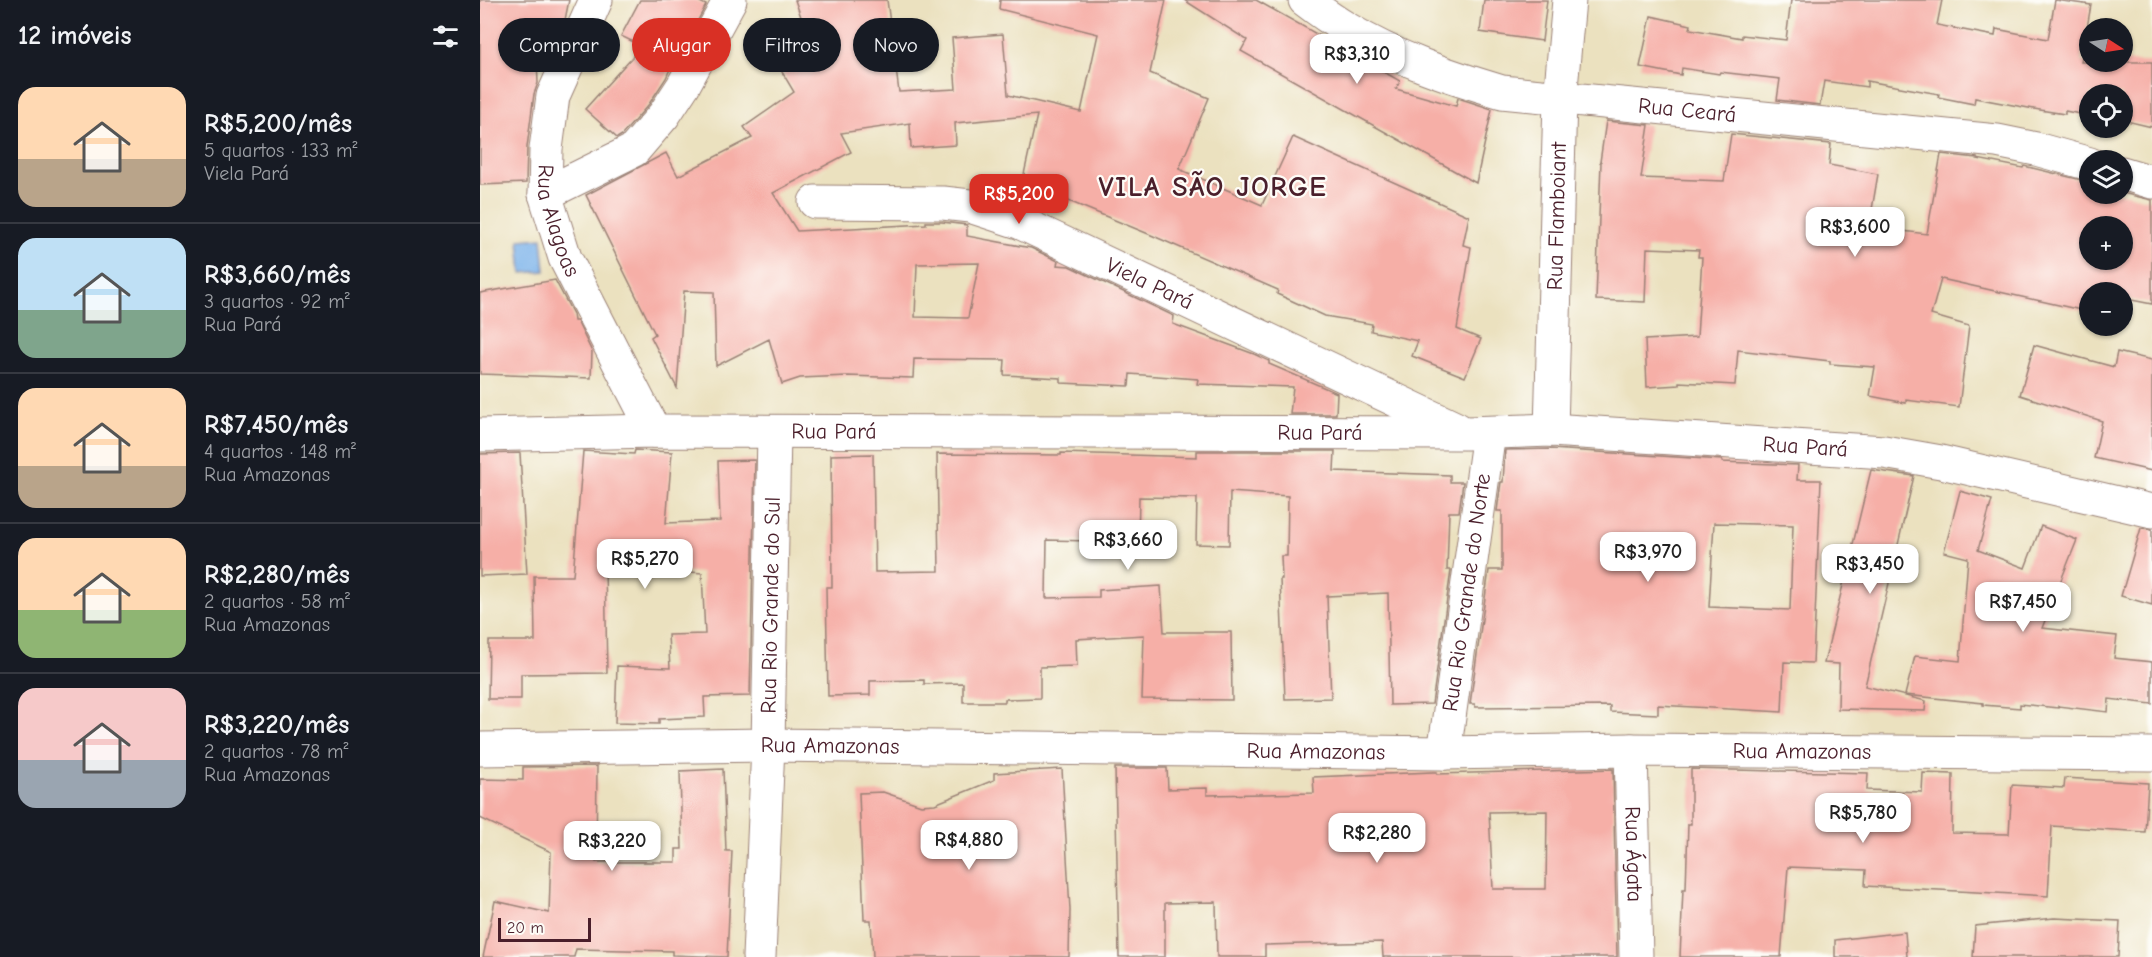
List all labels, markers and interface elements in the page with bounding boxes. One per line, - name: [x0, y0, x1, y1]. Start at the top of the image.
- chip: Comprar: [498, 18, 620, 72]
- chip: Alugar: [632, 18, 731, 72]
- chip: Filtros: [743, 18, 841, 72]
- chip: Novo: [853, 18, 939, 72]
- north arrow: [2079, 18, 2133, 72]
- map controls: [2079, 18, 2133, 336]
- icon: filters: [429, 20, 462, 53]
- text: 12 imóveis: [18, 21, 132, 51]
- pin: R$3,310: [1302, 34, 1412, 85]
- text: R$3,310: [1324, 42, 1390, 65]
- button: locate: [2079, 84, 2133, 138]
- street label: Rua Ceará: [1637, 93, 1738, 128]
- text: R$5,200/mês: [204, 109, 352, 139]
- icon: home: [66, 111, 138, 183]
- text: 5 quartos · 133 m²: [204, 139, 357, 162]
- street label: Rua Flamboiant: [1542, 141, 1572, 291]
- button: layers: [2079, 150, 2133, 204]
- text: Viela Pará: [204, 162, 289, 185]
- street label: Rua Alagoas: [531, 164, 585, 281]
- district label: VILA SÃO JORGE: [1099, 170, 1327, 203]
- pin: R$5,200: [964, 174, 1074, 225]
- text: R$5,200: [984, 182, 1054, 205]
- pin: R$3,600: [1800, 207, 1910, 258]
- text: R$3,600: [1820, 215, 1890, 238]
- button: +: [2079, 216, 2133, 270]
- street label: Viela Pará: [1102, 252, 1197, 315]
- text: R$3,660/mês: [204, 260, 351, 290]
- icon: home: [66, 262, 138, 334]
- button: −: [2079, 282, 2133, 336]
- text: 3 quartos · 92 m²: [204, 290, 350, 313]
- text: Rua Pará: [204, 313, 281, 336]
- text: R$7,450/mês: [204, 410, 348, 440]
- icon: home: [66, 412, 138, 484]
- street label: Rua Pará: [791, 418, 877, 445]
- street label: Rua Pará: [1277, 420, 1363, 446]
- street label: Rua Pará: [1762, 431, 1849, 463]
- text: 4 quartos · 148 m²: [204, 440, 356, 463]
- text: Rua Amazonas: [204, 463, 330, 486]
- street label: Rua Rio Grande do Norte: [1437, 472, 1496, 713]
- street label: Rua Rio Grande do Sul: [756, 497, 786, 714]
- pin: R$3,660: [1073, 520, 1183, 571]
- text: R$3,660: [1093, 528, 1163, 551]
- pin: R$3,970: [1593, 532, 1703, 583]
- pin: R$5,270: [590, 539, 700, 590]
- text: R$3,970: [1614, 540, 1682, 563]
- pin: R$3,450: [1815, 544, 1925, 595]
- text: R$5,270: [611, 547, 679, 570]
- text: R$3,450: [1836, 552, 1904, 575]
- text: R$2,280/mês: [204, 560, 350, 590]
- icon: home: [66, 562, 138, 634]
- pin: R$7,450: [1968, 582, 2078, 633]
- text: 2 quartos · 58 m²: [204, 590, 350, 613]
- text: R$7,450: [1989, 590, 2057, 613]
- text: Rua Amazonas: [204, 613, 330, 636]
- text: R$3,220/mês: [204, 710, 349, 740]
- icon: home: [66, 712, 138, 784]
- street label: Rua Amazonas: [760, 732, 900, 760]
- street label: Rua Amazonas: [1246, 738, 1385, 765]
- street label: Rua Amazonas: [1732, 738, 1871, 765]
- text: 2 quartos · 78 m²: [204, 740, 349, 763]
- text: Rua Amazonas: [204, 763, 330, 786]
- pin: R$5,780: [1808, 793, 1918, 844]
- text: R$5,780: [1829, 801, 1897, 824]
- street label: Rua Ágata: [1619, 806, 1648, 902]
- pin: R$2,280: [1322, 813, 1432, 864]
- pin: R$4,880: [914, 820, 1024, 871]
- pin: R$3,220: [557, 821, 667, 872]
- text: R$2,280: [1342, 821, 1412, 844]
- text: R$4,880: [935, 828, 1003, 851]
- text: R$3,220: [578, 829, 646, 852]
- scale bar: [498, 915, 591, 942]
- text: 20 m: [507, 919, 544, 937]

